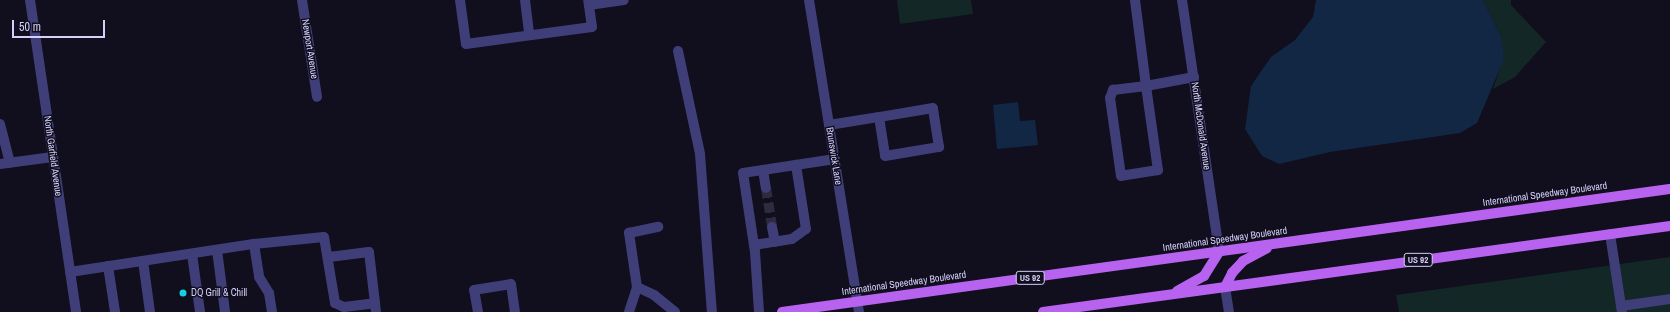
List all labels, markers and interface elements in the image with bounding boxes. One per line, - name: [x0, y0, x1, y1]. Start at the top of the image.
- scale bar: [14, 12, 107, 38]
- street label: Newport Avenue: [299, 18, 321, 80]
- text: 50 m: [19, 19, 41, 35]
- street label: North McDonald Avenue: [1189, 81, 1213, 171]
- street label: North Garfield Avenue: [41, 115, 65, 197]
- street label: Brunswick Lane: [824, 126, 844, 186]
- street label: International Speedway Boulevard: [1482, 179, 1608, 209]
- street label: International Speedway Boulevard: [1162, 224, 1288, 254]
- road number: US 92: [1403, 253, 1433, 267]
- street label: International Speedway Boulevard: [841, 268, 967, 298]
- road number: US 92: [1015, 271, 1045, 285]
- place label: DQ Grill & Chill: [191, 287, 247, 299]
- marker: DQ Grill & Chill: [178, 288, 188, 298]

